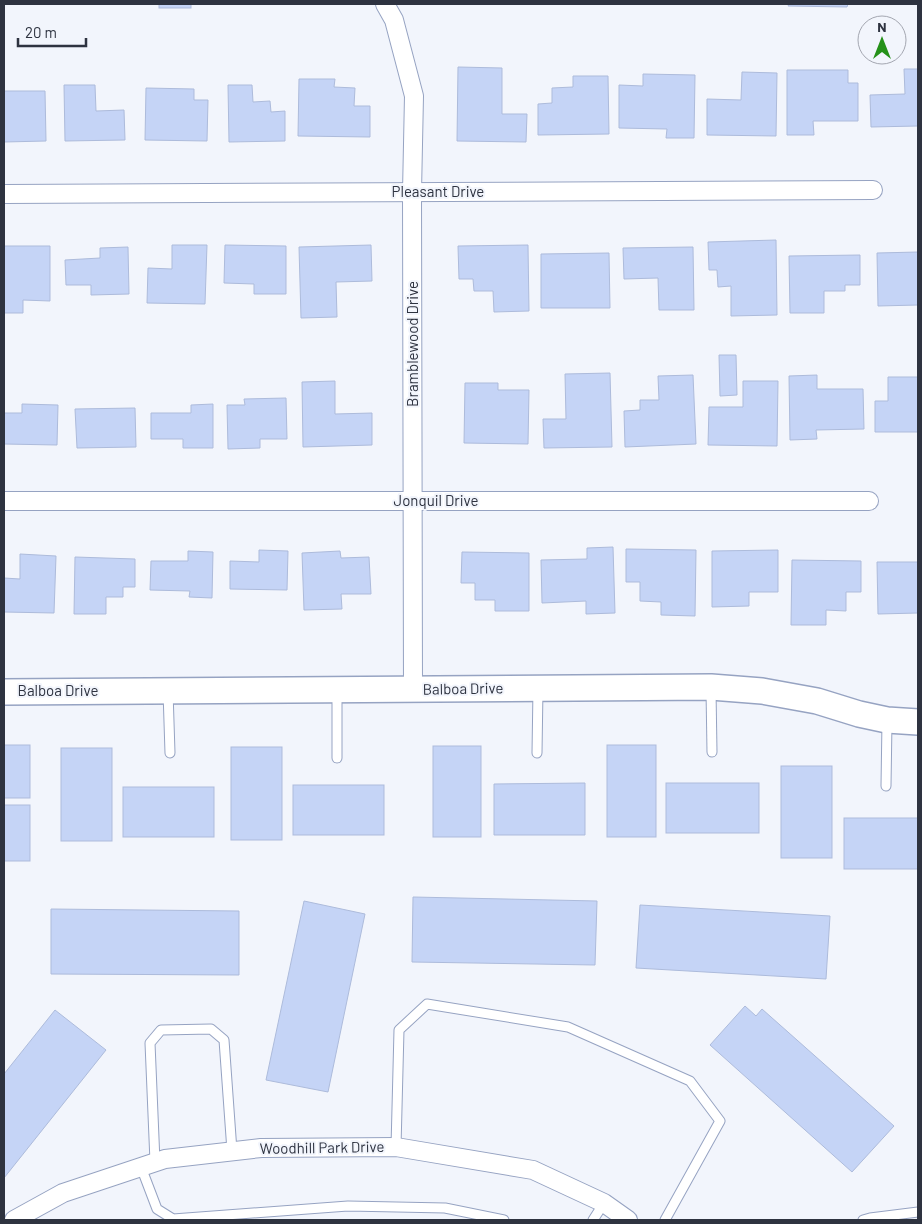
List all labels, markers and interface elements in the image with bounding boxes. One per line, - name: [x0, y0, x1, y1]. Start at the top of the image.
- scale bar: [18, 15, 85, 47]
- north arrow: [857, 15, 907, 65]
- text: N: [877, 18, 887, 35]
- text: 20 m: [25, 23, 57, 41]
- street label: Pleasant Drive: [392, 182, 484, 200]
- street label: Bramblewood Drive: [403, 281, 421, 407]
- street label: Jonquil Drive: [394, 491, 478, 509]
- street label: Balboa Drive: [422, 678, 504, 698]
- street label: Balboa Drive: [18, 681, 98, 699]
- street label: Woodhill Park Drive: [259, 1137, 384, 1157]

